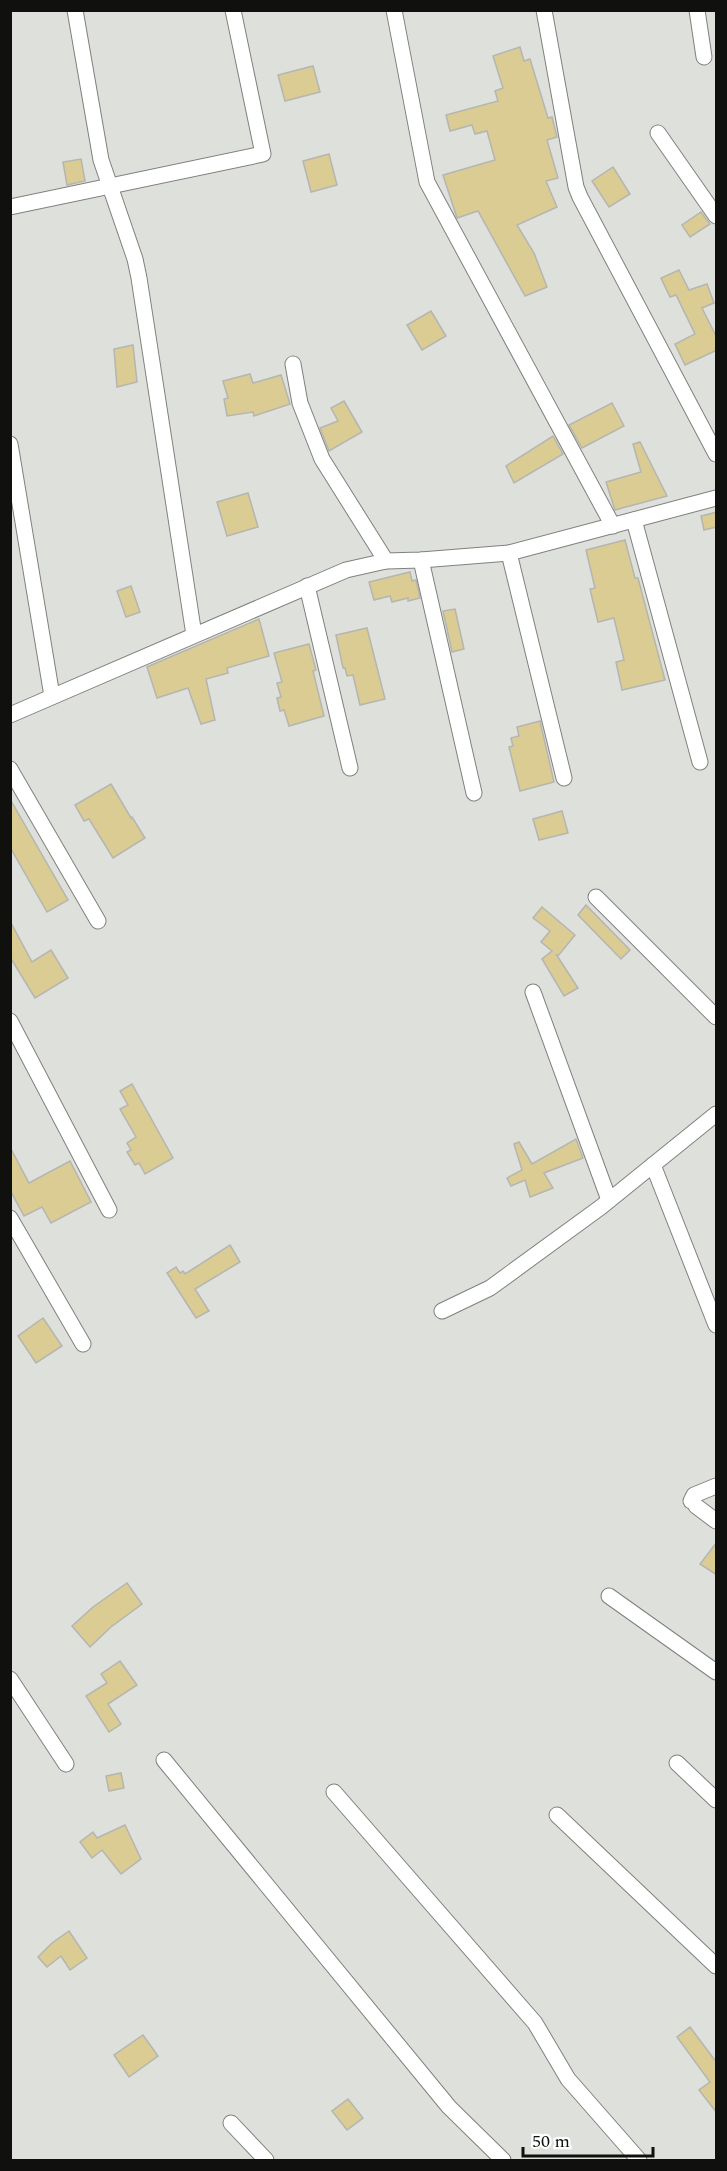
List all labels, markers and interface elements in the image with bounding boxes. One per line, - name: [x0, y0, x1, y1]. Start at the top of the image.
- scale bar: [523, 2120, 654, 2158]
- text: 50 m: [532, 2128, 570, 2155]

